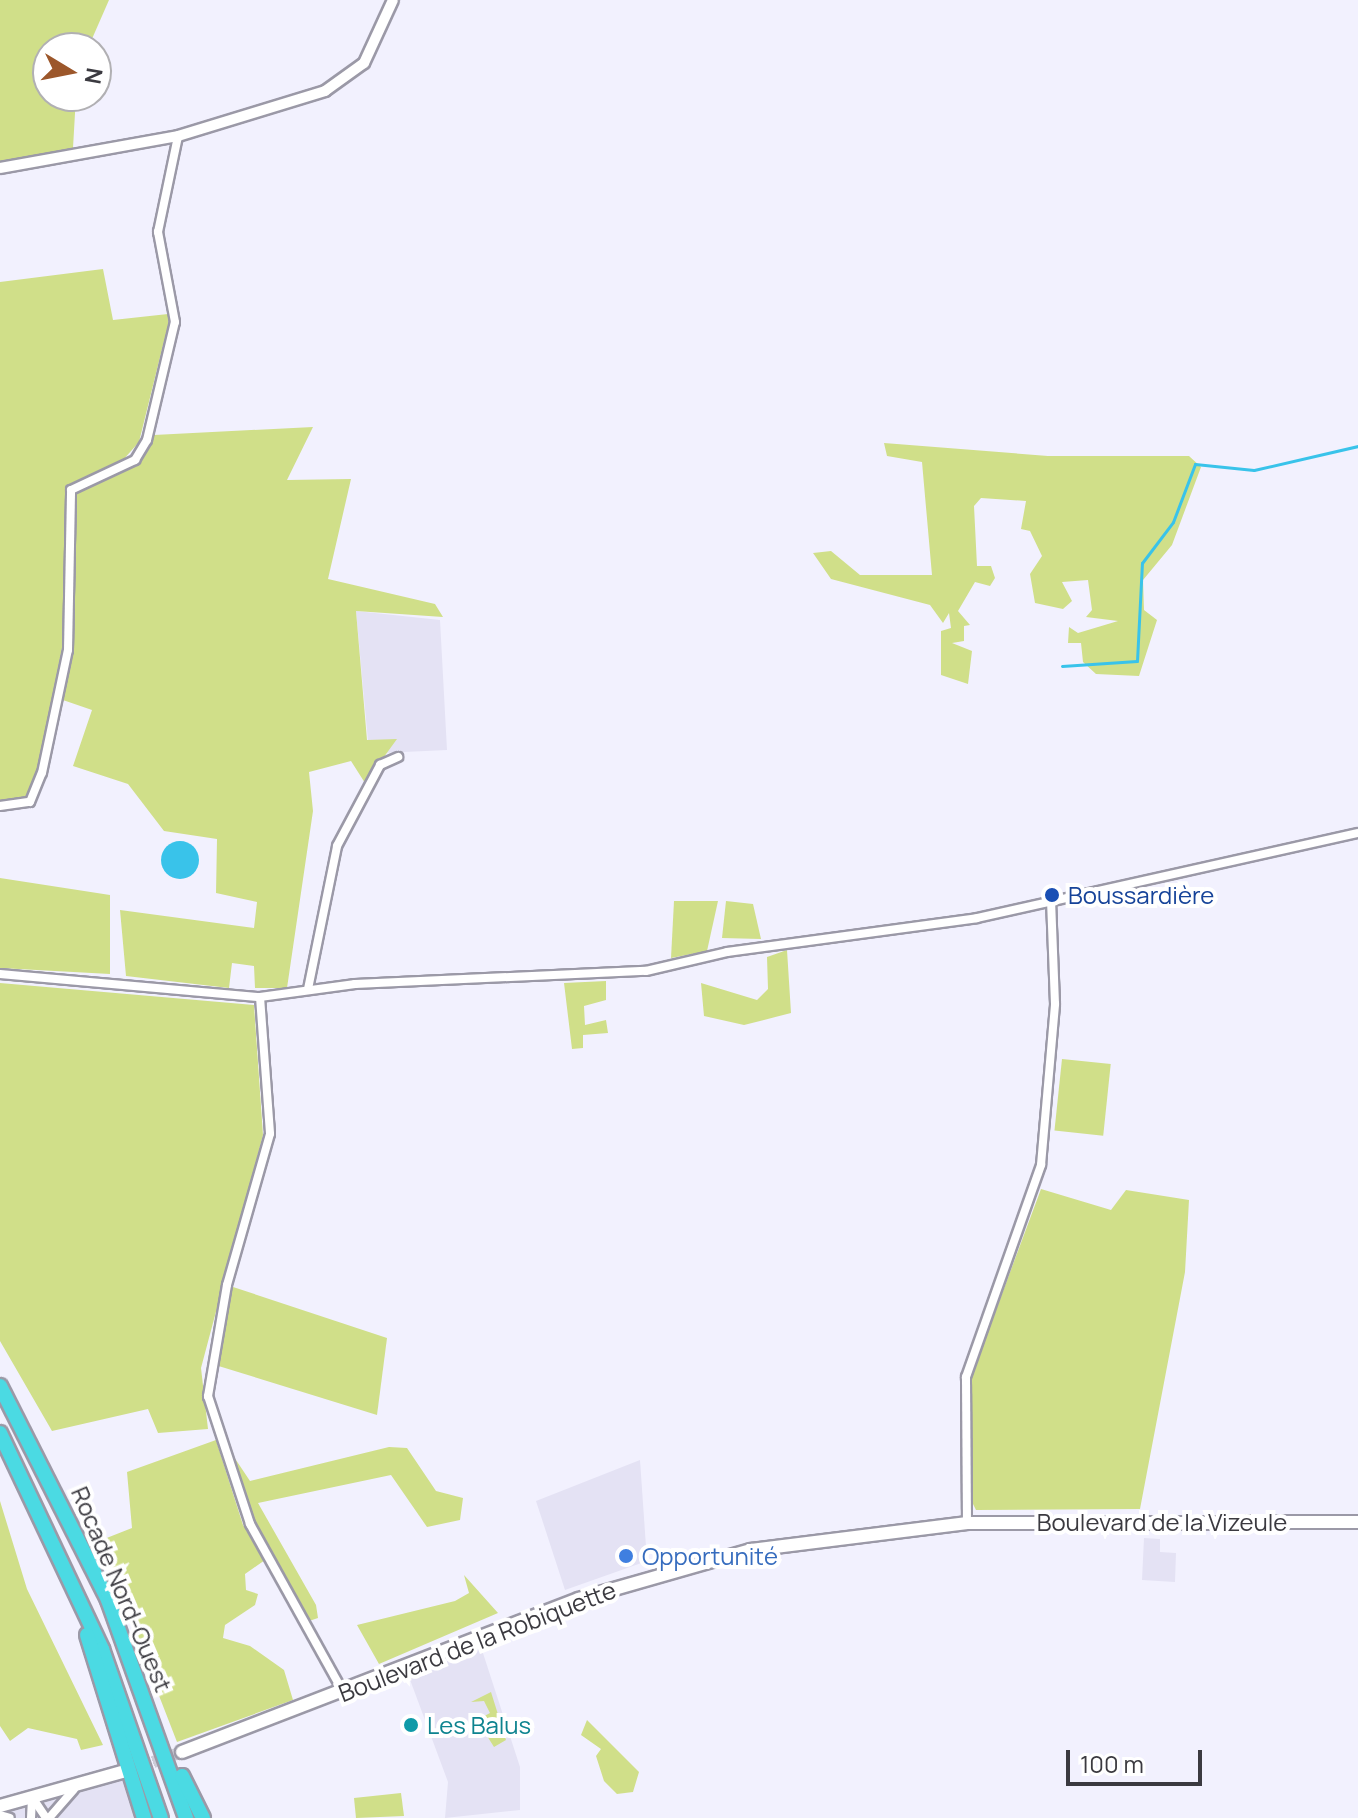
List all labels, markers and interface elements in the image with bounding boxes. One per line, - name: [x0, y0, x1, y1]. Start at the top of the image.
- north arrow: [32, 32, 112, 112]
- text: N: [78, 65, 110, 86]
- place label: Boussardière: [1068, 881, 1214, 909]
- marker: Boussardière: [1043, 886, 1061, 904]
- street label: Rocade Nord-Ouest: [66, 1482, 178, 1696]
- street label: Boulevard de la Vizeule: [1037, 1508, 1287, 1536]
- place label: Opportunité: [642, 1542, 778, 1570]
- marker: Opportunité: [617, 1547, 635, 1565]
- street label: Boulevard de la Robiquette: [334, 1575, 620, 1707]
- place label: Les Balus: [427, 1711, 531, 1739]
- marker: Les Balus: [402, 1716, 420, 1734]
- scale bar: [1070, 1734, 1206, 1784]
- text: 100 m: [1080, 1747, 1144, 1780]

